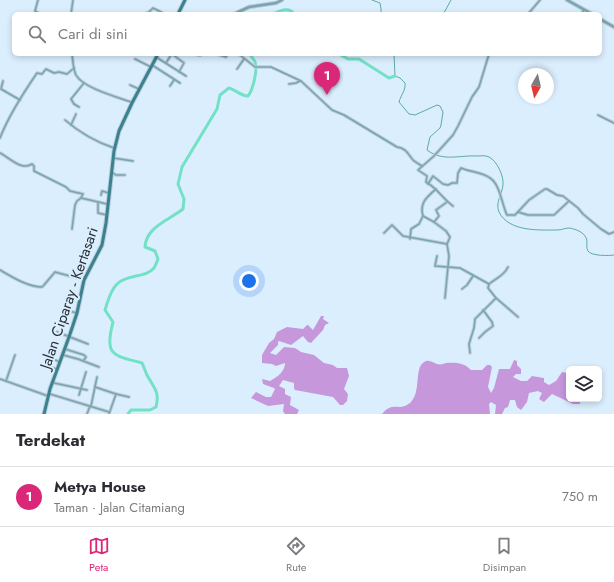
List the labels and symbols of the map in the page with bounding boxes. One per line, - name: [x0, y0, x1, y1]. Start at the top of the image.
- pin: 1: [314, 62, 340, 95]
- north arrow: [518, 68, 554, 104]
- street label: Jalan Ciparay - Kertasari: [34, 224, 104, 374]
- your location: [239, 271, 259, 291]

